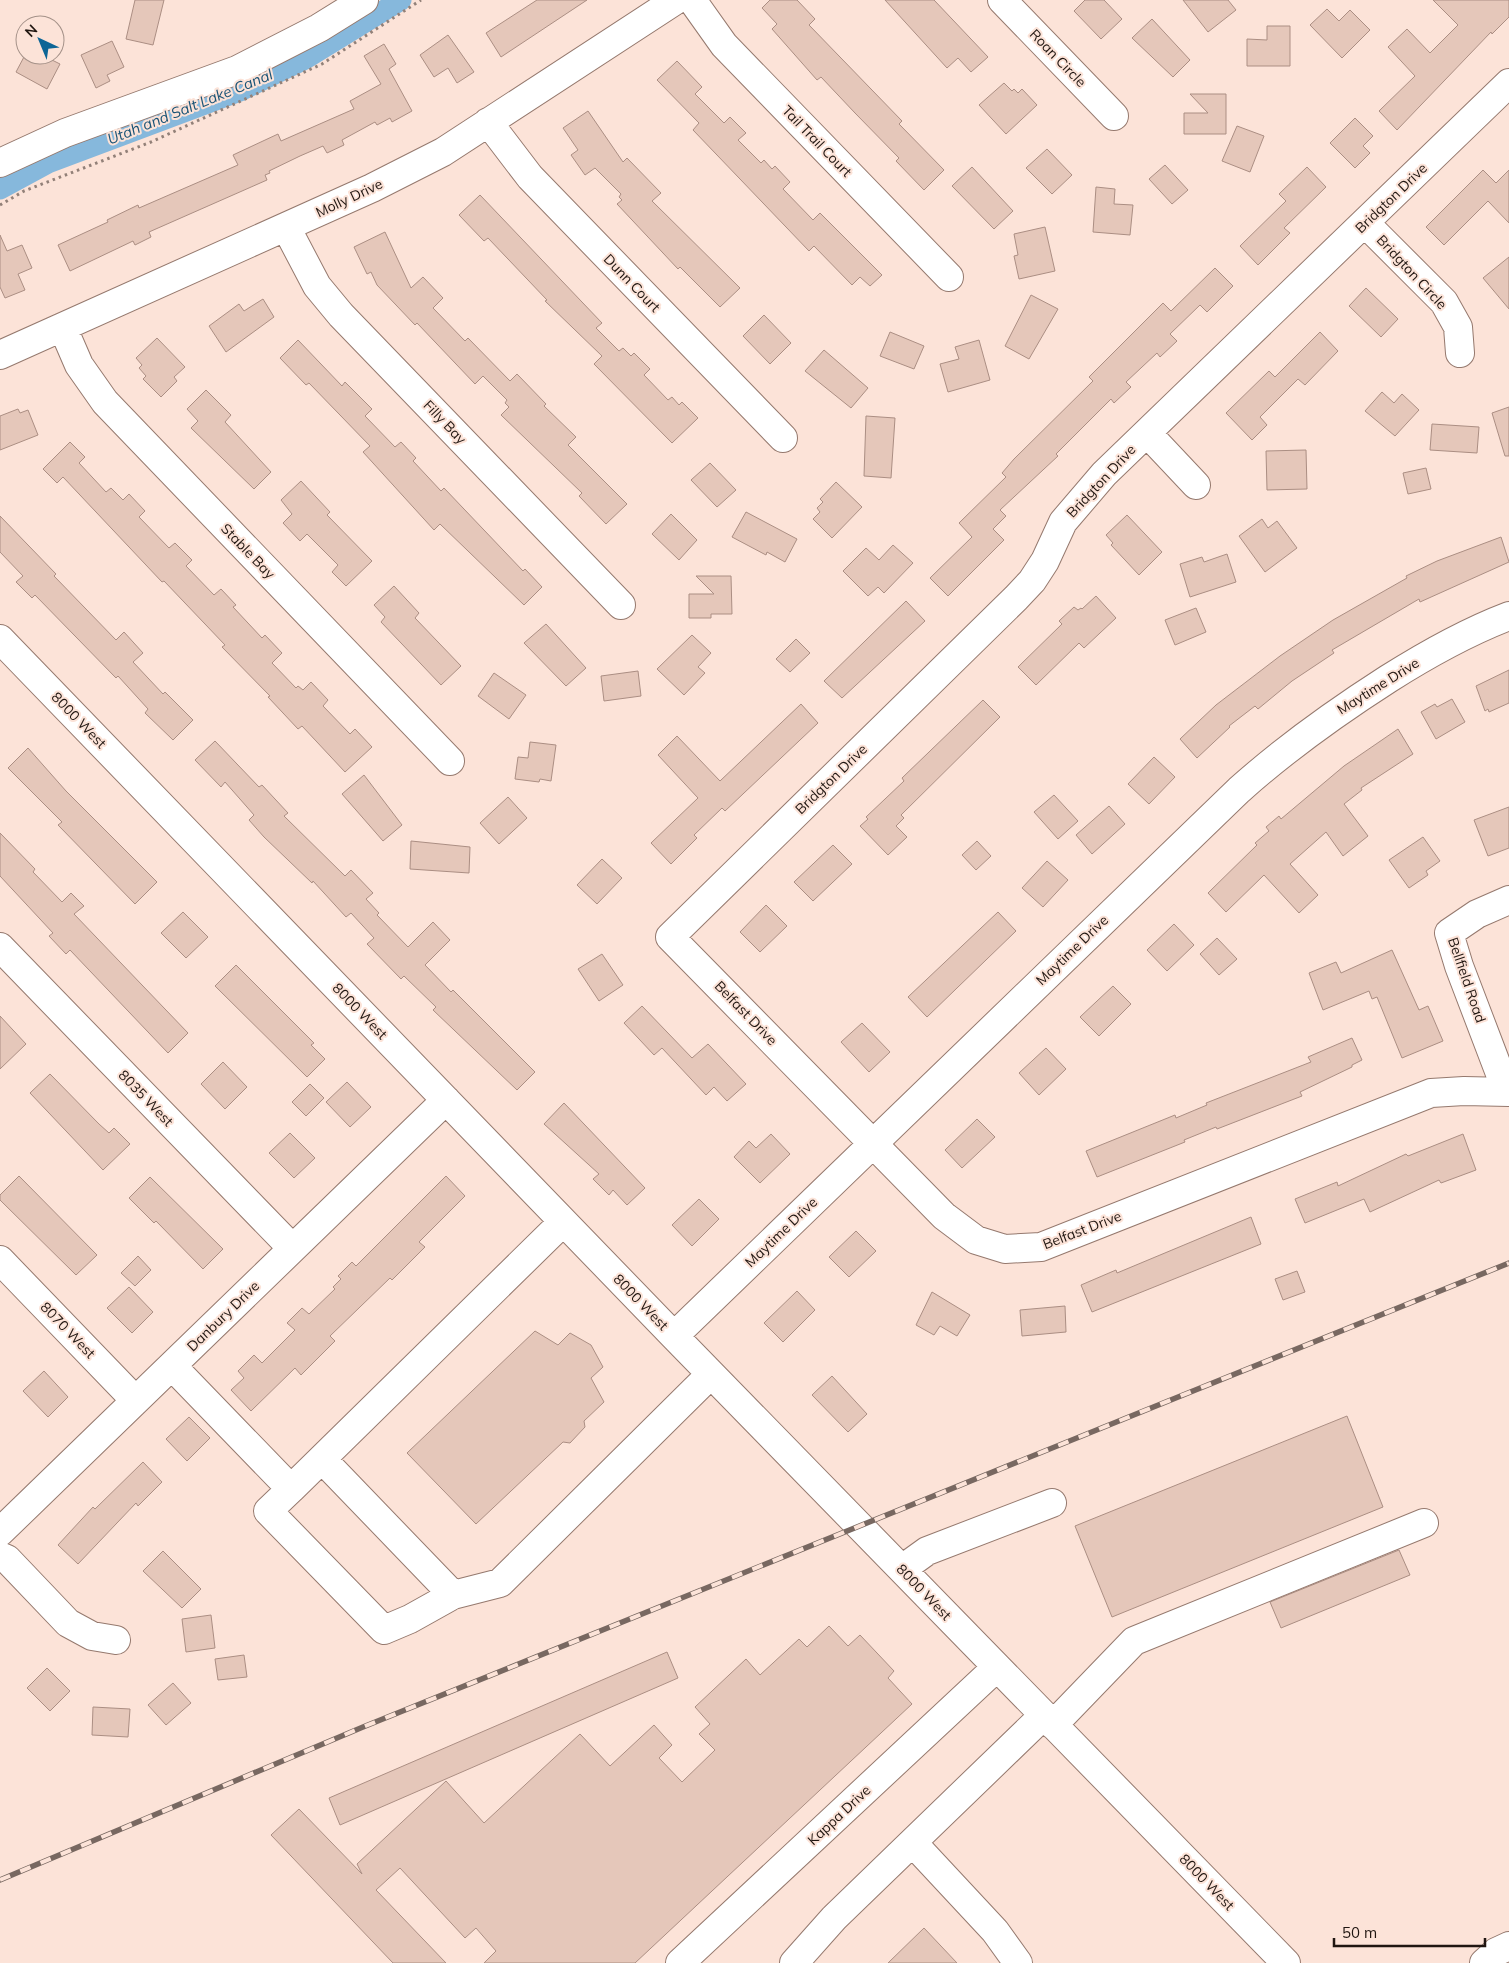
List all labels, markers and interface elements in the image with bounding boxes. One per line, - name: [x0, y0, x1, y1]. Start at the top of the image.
- north arrow: [15, 15, 65, 65]
- text: N: [21, 21, 41, 41]
- street label: Roan Circle: [1026, 25, 1090, 91]
- water label: Utah and Salt Lake Canal: [104, 64, 276, 148]
- street label: Tail Trail Court: [778, 101, 856, 181]
- street label: Bridgton Drive: [1351, 159, 1431, 237]
- street label: Molly Drive: [313, 175, 385, 221]
- street label: Bridgton Circle: [1373, 231, 1451, 313]
- street label: Dunn Court: [600, 250, 664, 316]
- street label: Filly Bay: [420, 396, 471, 448]
- street label: Bridgton Drive: [1063, 441, 1139, 521]
- street label: Stable Bay: [217, 519, 279, 583]
- street label: Maytime Drive: [1334, 654, 1422, 718]
- street label: 8000 West: [48, 688, 110, 752]
- street label: Bridgton Drive: [791, 740, 871, 818]
- street label: Maytime Drive: [1032, 911, 1112, 989]
- street label: Bellfield Road: [1444, 935, 1490, 1025]
- street label: Belfast Drive: [711, 977, 781, 1049]
- street label: 8000 West: [329, 979, 391, 1043]
- street label: 8035 West: [115, 1066, 177, 1130]
- street label: Maytime Drive: [741, 1193, 821, 1271]
- street label: Belfast Drive: [1040, 1207, 1124, 1253]
- street label: 8000 West: [610, 1270, 672, 1334]
- street label: Danbury Drive: [183, 1277, 263, 1355]
- street label: 8070 West: [37, 1298, 99, 1362]
- street label: 8000 West: [893, 1560, 955, 1624]
- street label: Kappa Drive: [804, 1781, 874, 1849]
- street label: 8000 West: [1176, 1850, 1238, 1914]
- scale bar: [1334, 1916, 1485, 1948]
- text: 50 m: [1342, 1923, 1377, 1942]

